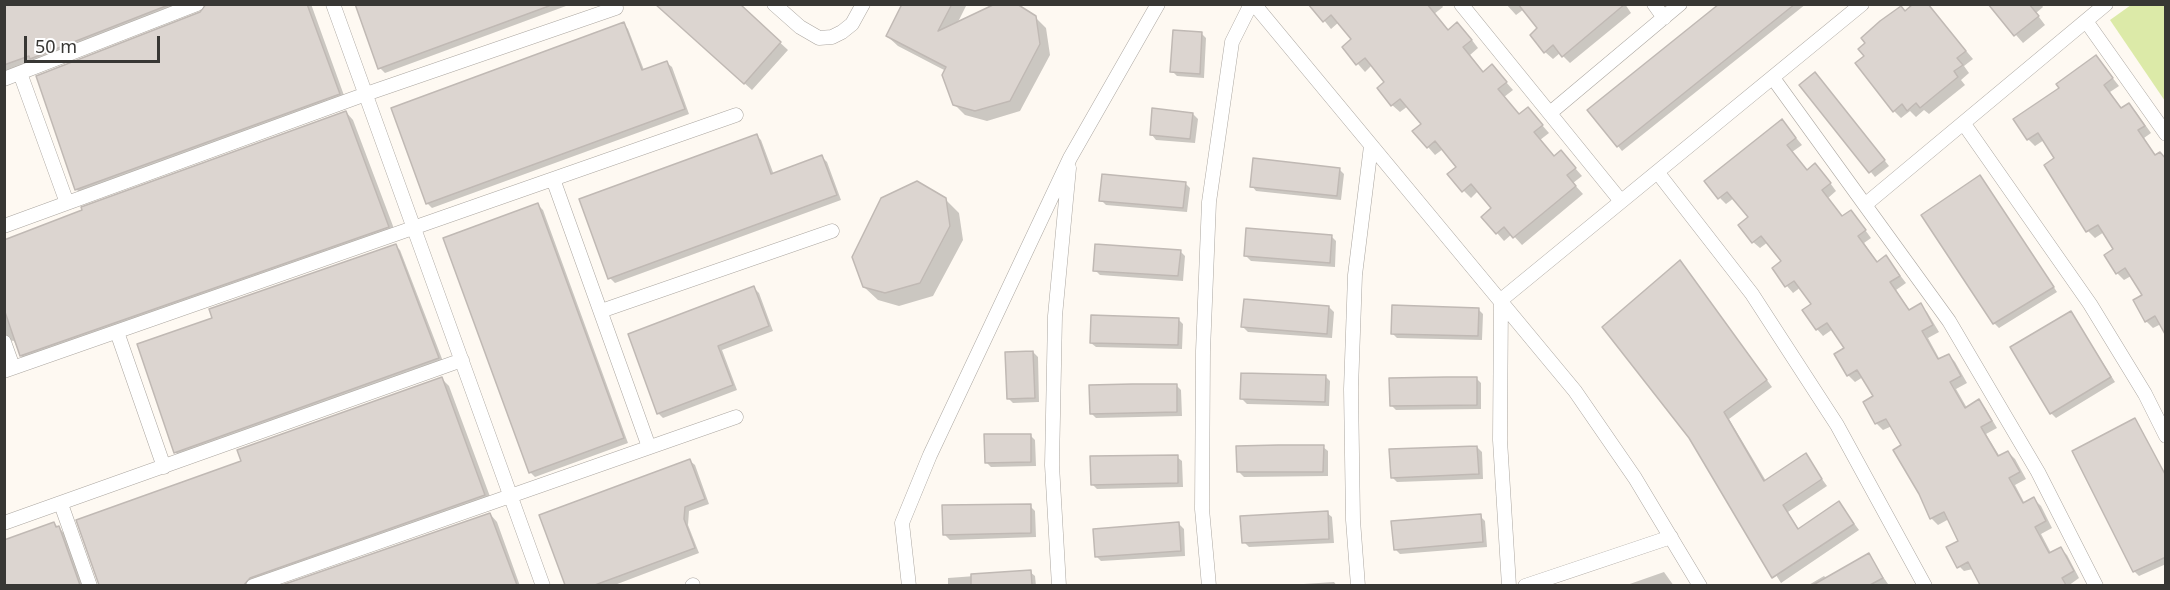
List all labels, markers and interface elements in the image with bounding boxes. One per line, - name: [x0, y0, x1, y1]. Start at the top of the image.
- scale bar: [27, 24, 164, 62]
- text: 50 m: [35, 34, 77, 58]

